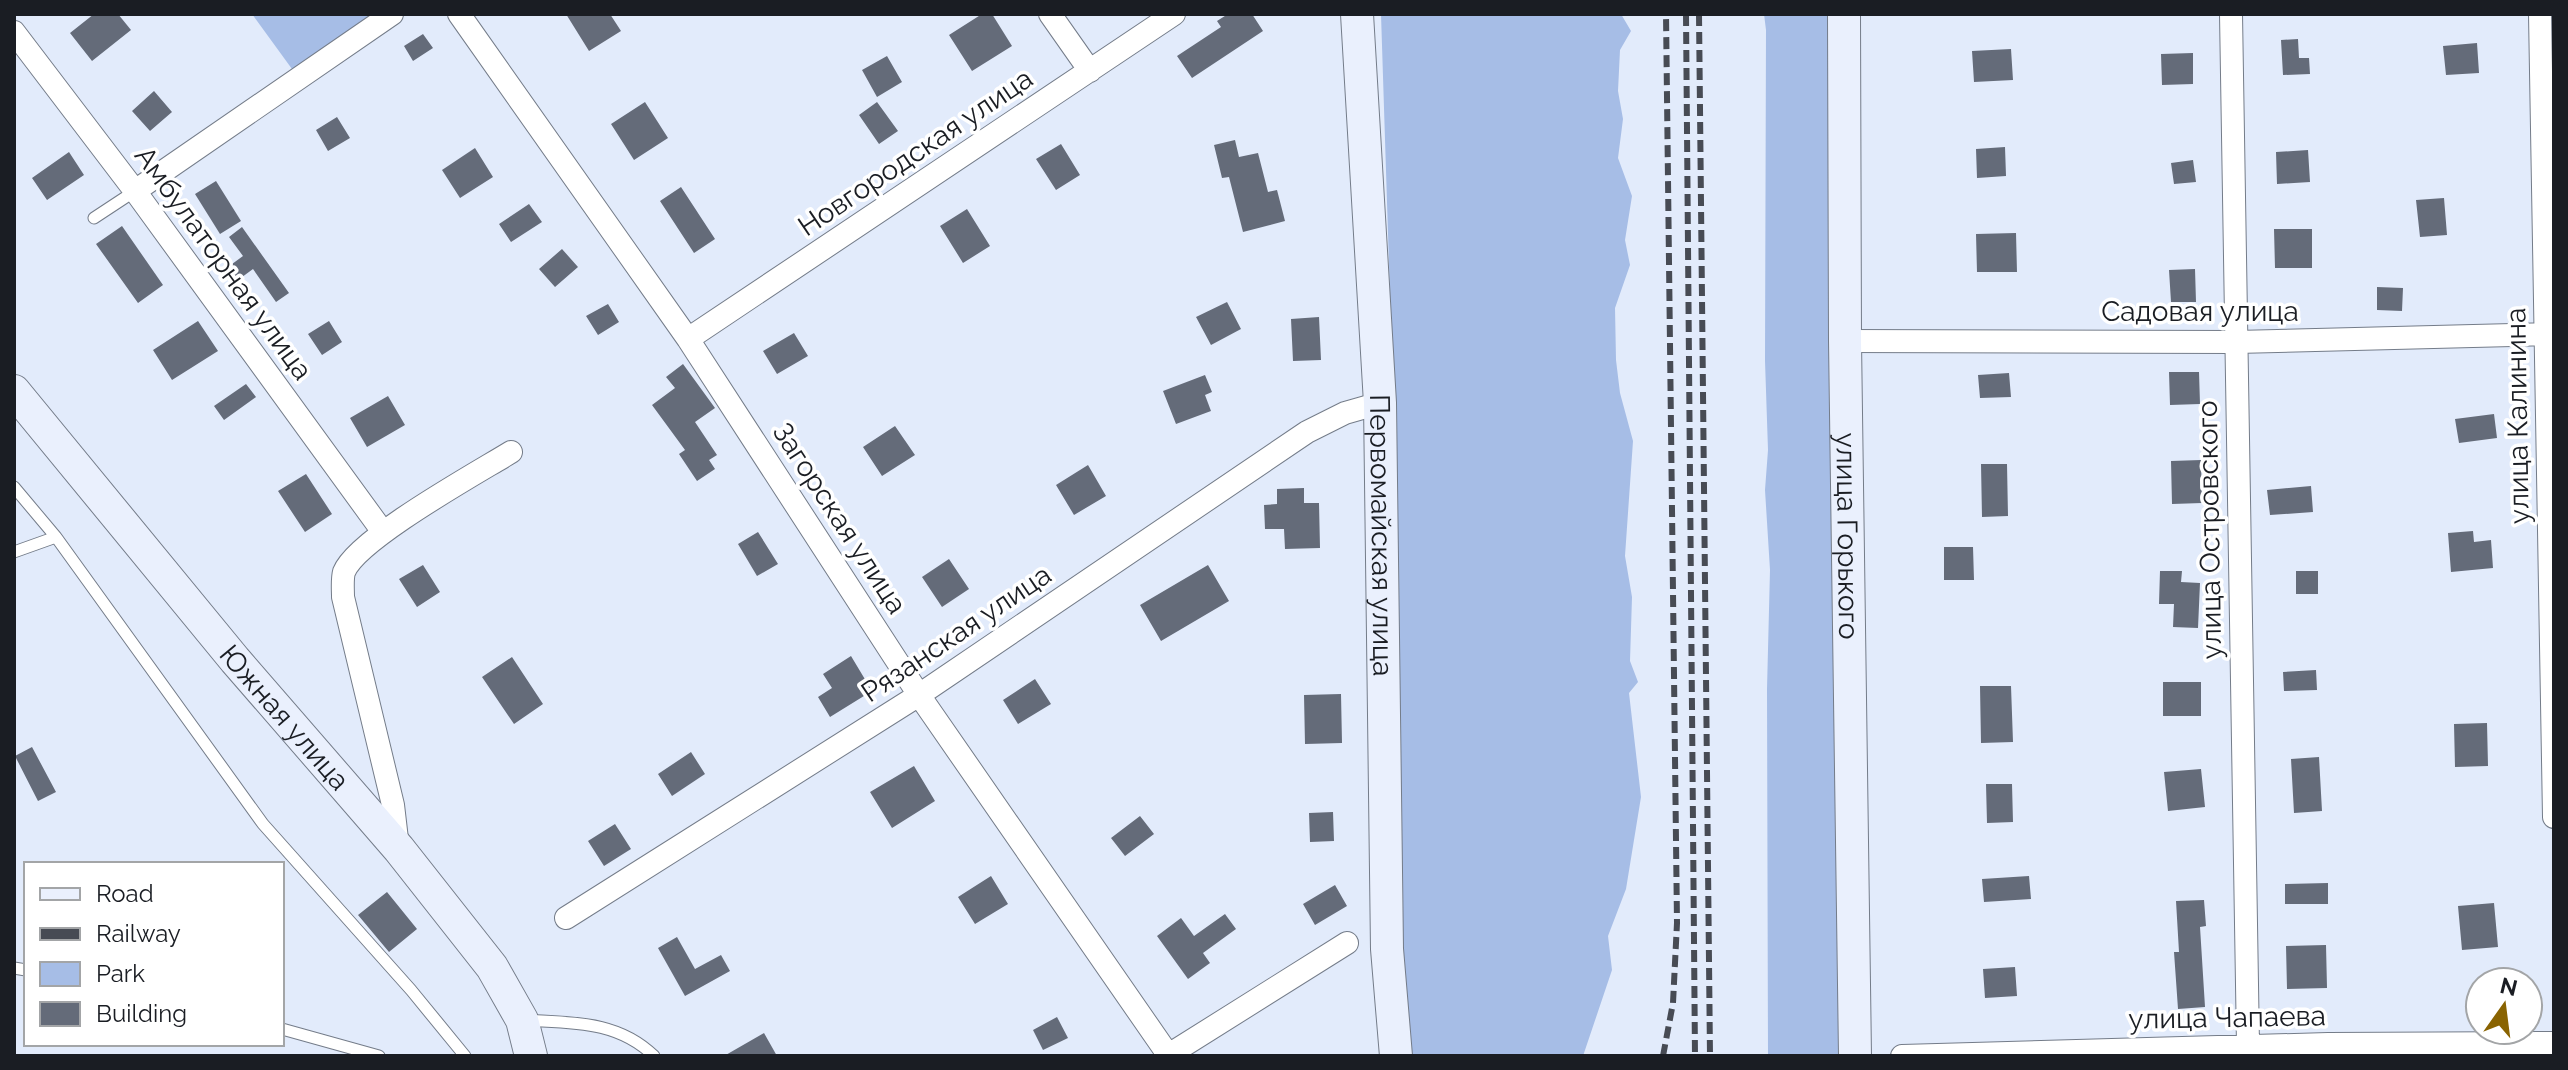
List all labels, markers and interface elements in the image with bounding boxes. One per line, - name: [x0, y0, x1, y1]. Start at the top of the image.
- street label: Новгородская улица: [792, 62, 1039, 243]
- street label: Амбулаторная улица: [128, 140, 319, 386]
- street label: Садовая улица: [2101, 295, 2299, 328]
- street label: улица Калинина: [2499, 307, 2536, 525]
- street label: Первомайская улица: [1363, 394, 1400, 677]
- street label: улица Островского: [2191, 400, 2228, 660]
- street label: Загорская улица: [766, 417, 914, 620]
- street label: улица Горького: [1829, 432, 1865, 640]
- street label: Рязанская улица: [855, 558, 1057, 709]
- street label: Южная улица: [212, 638, 356, 797]
- legend: [24, 862, 284, 1046]
- text: Road: [96, 879, 154, 908]
- text: Railway: [96, 919, 181, 948]
- text: Park: [96, 959, 145, 988]
- north arrow: [2464, 966, 2544, 1046]
- text: N: [2498, 972, 2520, 1001]
- text: Building: [96, 999, 187, 1028]
- street label: улица Чапаева: [2128, 999, 2326, 1036]

